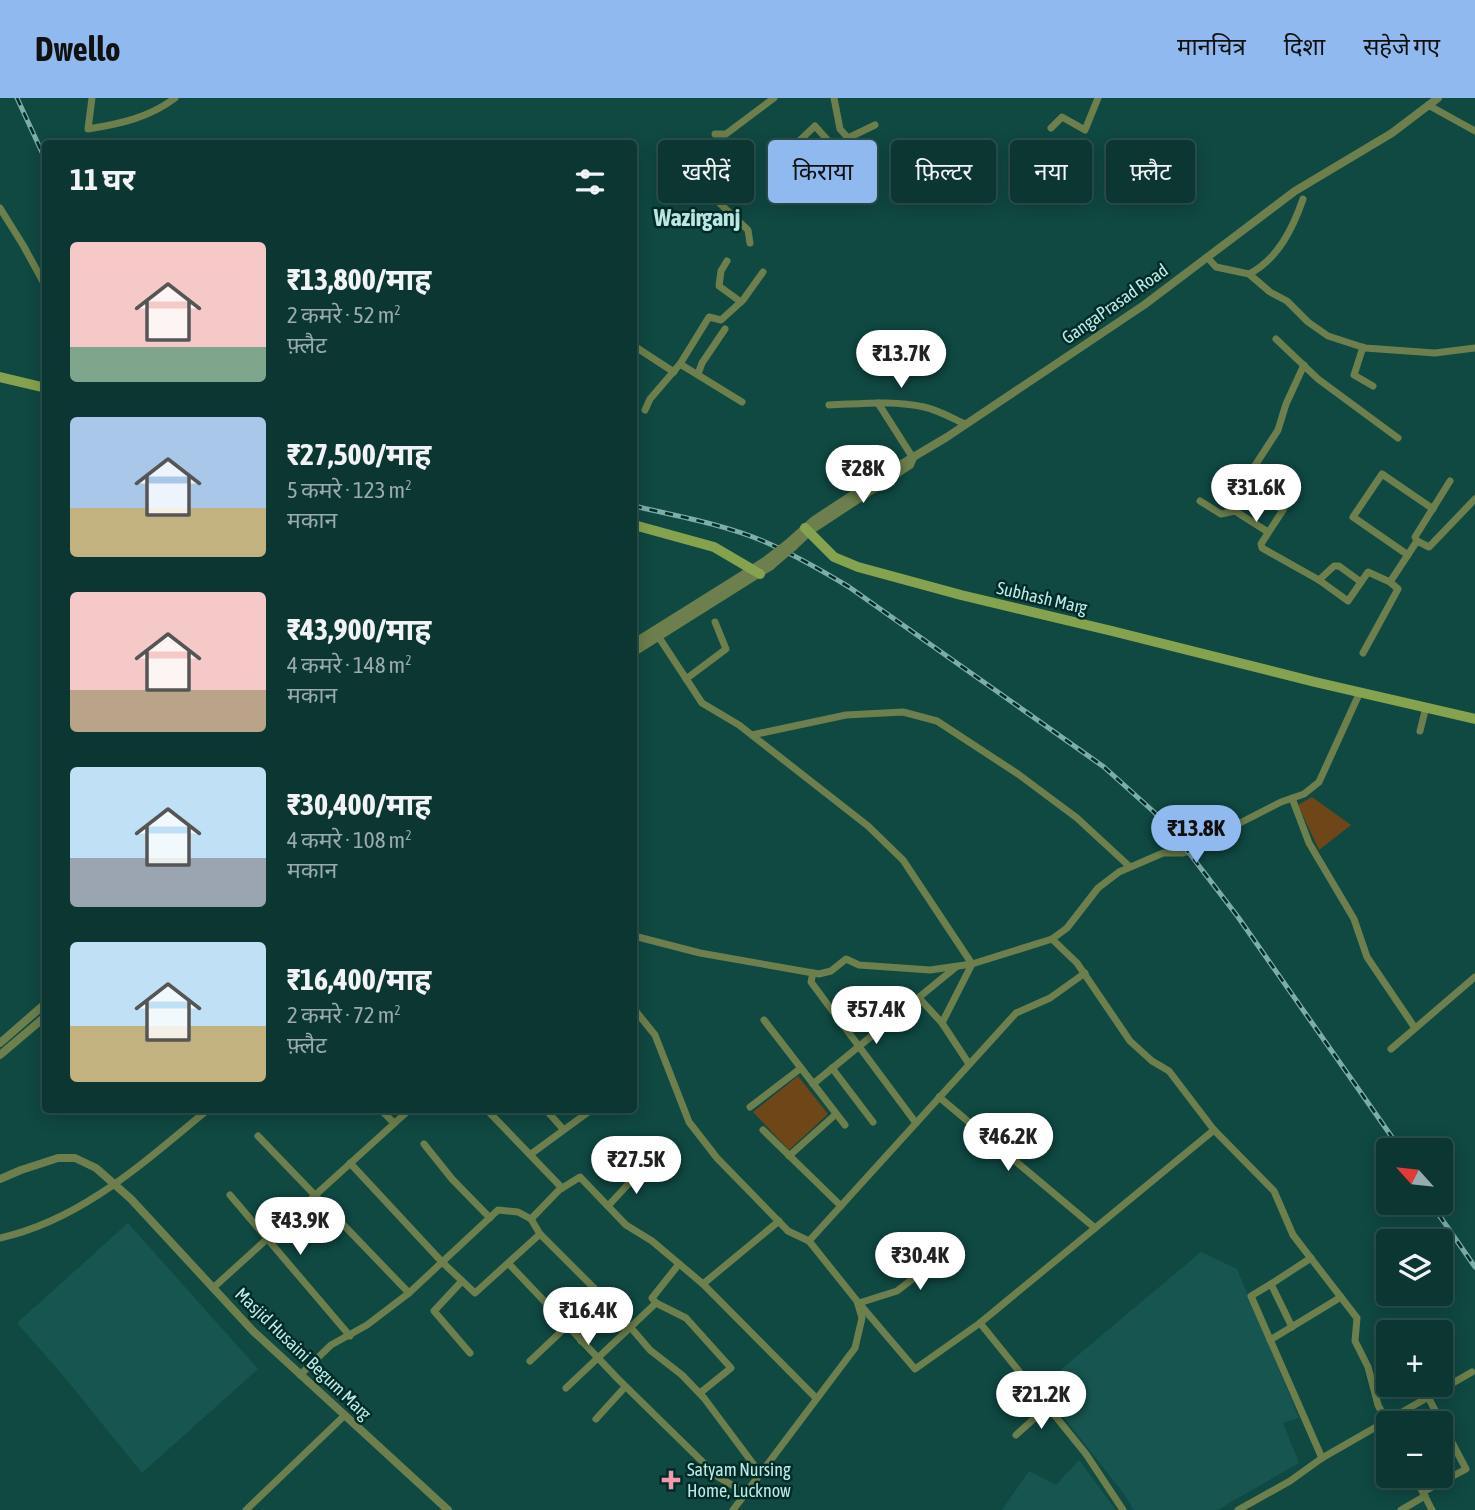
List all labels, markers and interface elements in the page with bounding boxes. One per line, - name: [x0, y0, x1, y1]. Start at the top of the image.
- text: Dwello: [35, 30, 121, 68]
- text: मानचित्र: [1177, 33, 1246, 60]
- text: दिशा: [1284, 33, 1325, 60]
- text: सहेजे गए: [1363, 33, 1440, 60]
- chip: खरीदें: [658, 140, 754, 203]
- chip: किराया: [768, 140, 877, 203]
- chip: फ़िल्टर: [891, 140, 996, 203]
- chip: नया: [1010, 140, 1092, 203]
- chip: फ़्लैट: [1106, 140, 1195, 203]
- text: 11 घर: [70, 162, 135, 196]
- icon: filters: [571, 163, 609, 201]
- district label: Wazirganj: [653, 204, 740, 231]
- street label: GangaPrasad Road: [1058, 259, 1172, 348]
- text: ₹13,800/माह: [287, 262, 431, 296]
- icon: home: [126, 270, 210, 354]
- text: 2 कमरे · 52 m²: [287, 302, 401, 328]
- pin: ₹13.7K: [844, 330, 958, 390]
- text: फ़्लैट: [287, 332, 327, 358]
- text: ₹13.7K: [872, 340, 930, 366]
- text: ₹27,500/माह: [287, 437, 431, 471]
- icon: home: [126, 445, 210, 529]
- pin: ₹28K: [822, 446, 904, 505]
- text: ₹28K: [842, 455, 884, 481]
- pin: ₹31.6K: [1199, 464, 1313, 524]
- text: ₹31.6K: [1227, 474, 1285, 500]
- text: 5 कमरे · 123 m²: [287, 477, 412, 503]
- text: मकान: [287, 507, 337, 533]
- street label: Subhash Marg: [995, 577, 1090, 618]
- text: ₹43,900/माह: [287, 612, 431, 646]
- icon: home: [126, 620, 210, 704]
- text: 4 कमरे · 148 m²: [287, 652, 412, 678]
- text: मकान: [287, 682, 337, 708]
- text: ₹30,400/माह: [287, 787, 431, 821]
- icon: home: [126, 795, 210, 879]
- pin: ₹13.8K: [1139, 806, 1253, 865]
- text: ₹13.8K: [1167, 815, 1225, 841]
- text: 4 कमरे · 108 m²: [287, 827, 412, 853]
- text: मकान: [287, 857, 337, 883]
- text: ₹16,400/माह: [287, 962, 431, 996]
- icon: home: [126, 970, 210, 1054]
- pin: ₹57.4K: [819, 986, 933, 1046]
- text: ₹57.4K: [847, 996, 905, 1022]
- text: 2 कमरे · 72 m²: [287, 1002, 401, 1028]
- text: फ़्लैट: [287, 1032, 327, 1058]
- pin: ₹46.2K: [951, 1114, 1065, 1173]
- text: ₹46.2K: [979, 1123, 1037, 1149]
- pin: ₹27.5K: [579, 1136, 693, 1196]
- north arrow: [1376, 1138, 1452, 1214]
- map controls: [1376, 1138, 1453, 1488]
- text: ₹27.5K: [607, 1146, 665, 1172]
- pin: ₹43.9K: [243, 1198, 357, 1257]
- text: ₹43.9K: [271, 1207, 329, 1233]
- button: layers: [1376, 1229, 1453, 1306]
- pin: ₹30.4K: [863, 1232, 977, 1292]
- text: ₹30.4K: [891, 1242, 949, 1268]
- street label: Masjid Husaini Begum Marg: [231, 1283, 376, 1424]
- pin: ₹16.4K: [531, 1288, 645, 1347]
- text: ₹16.4K: [559, 1297, 617, 1323]
- button: +: [1376, 1320, 1453, 1397]
- pin: ₹21.2K: [984, 1372, 1098, 1431]
- text: ₹21.2K: [1012, 1381, 1070, 1407]
- button: −: [1376, 1411, 1453, 1488]
- place label: Satyam Nursing Home, Lucknow: [687, 1459, 791, 1501]
- marker: Satyam Nursing Home, Lucknow: [661, 1470, 681, 1490]

